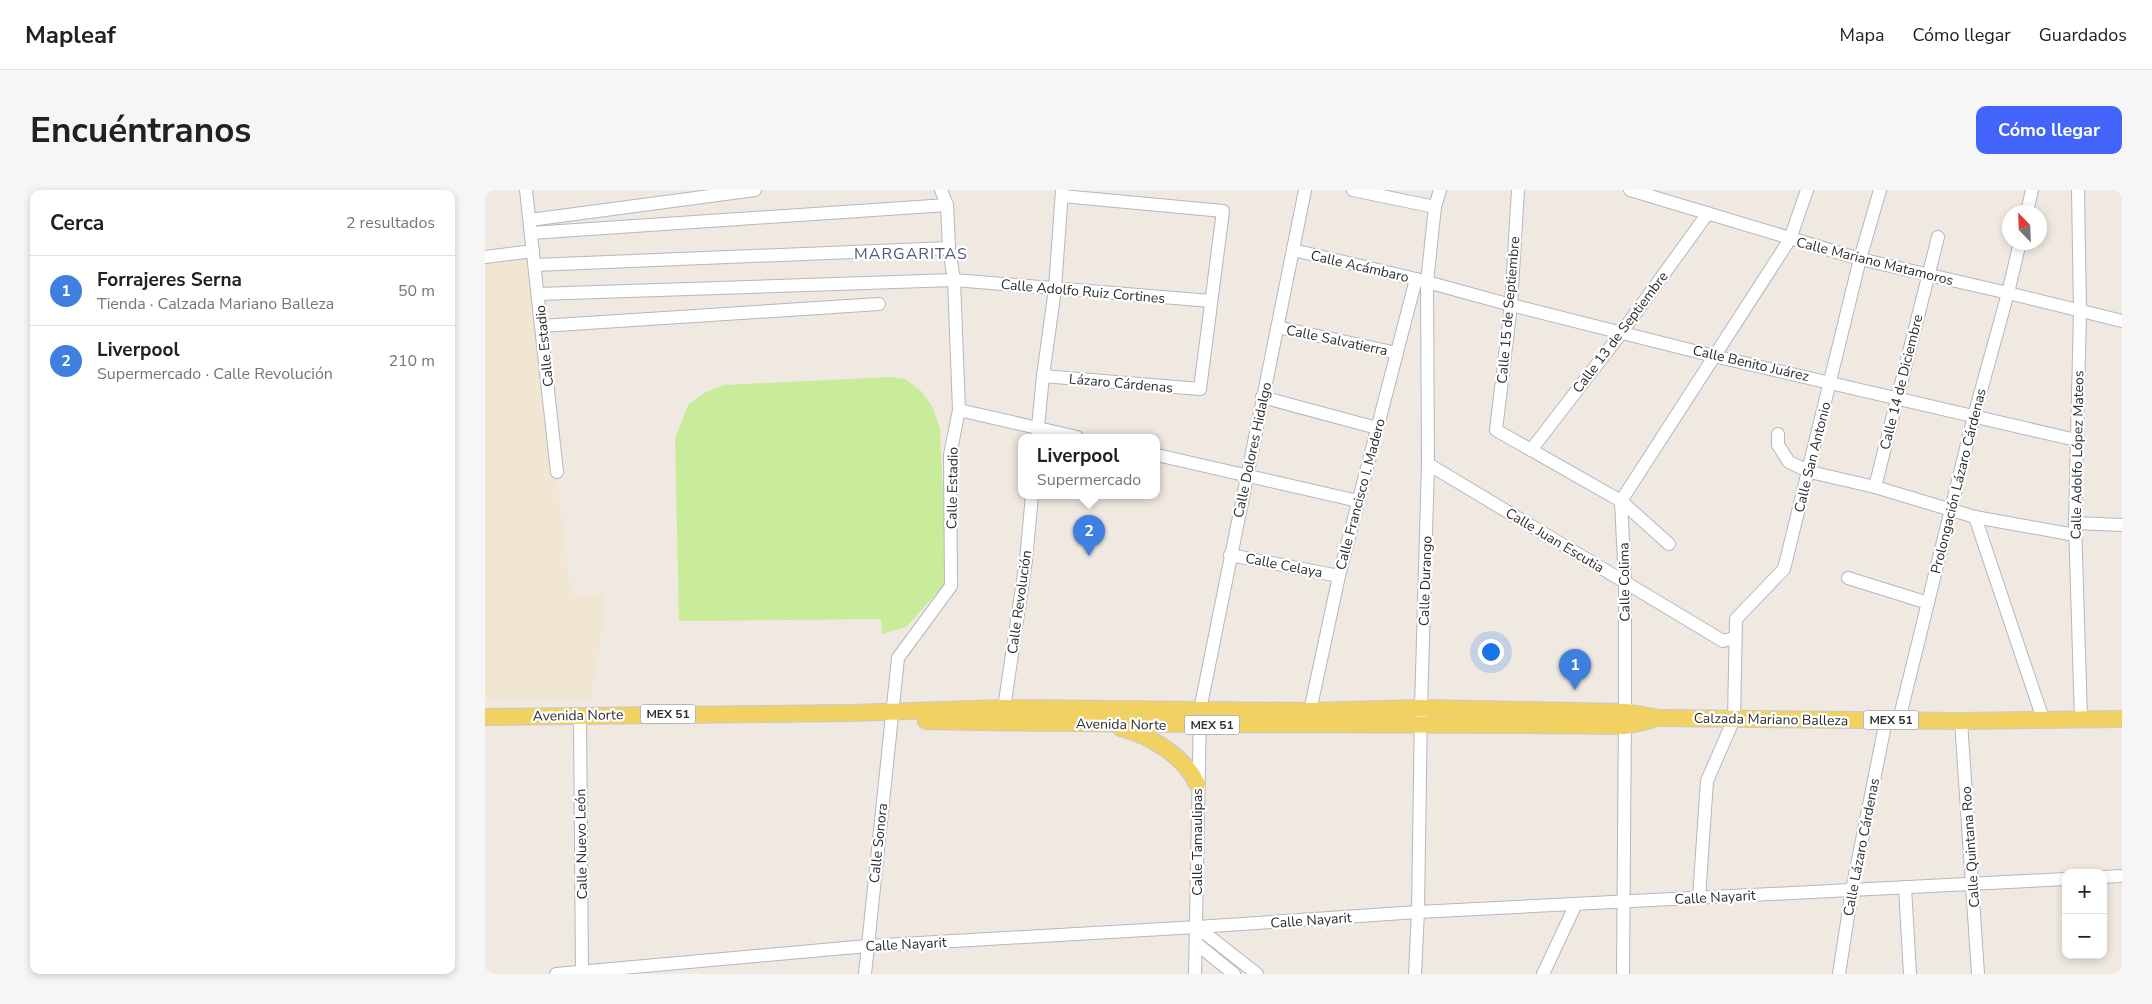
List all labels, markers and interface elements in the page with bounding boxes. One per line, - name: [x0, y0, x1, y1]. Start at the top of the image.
- text: Mapleaf: [25, 19, 116, 51]
- text: Mapa: [1840, 23, 1885, 47]
- text: Cómo llegar: [1913, 23, 2011, 47]
- text: Guardados: [2039, 23, 2127, 47]
- button: Cómo llegar: [1976, 106, 2122, 154]
- text: Encuéntranos: [30, 107, 251, 154]
- north arrow: [2002, 205, 2047, 250]
- text: Cerca: [50, 209, 104, 237]
- text: 2 resultados: [346, 212, 435, 234]
- street label: Calle Mariano Matamoros: [1794, 233, 1956, 290]
- street label: Calle 15 de Septiembre: [1493, 236, 1524, 384]
- district label: MARGARITAS: [854, 243, 968, 265]
- street label: Calle Acámbaro: [1309, 246, 1411, 287]
- text: Forrajeres Serna: [97, 267, 242, 293]
- street label: Calle 13 de Septiembre: [1568, 268, 1672, 397]
- street label: Calle Adolfo Ruiz Cortines: [1000, 275, 1166, 308]
- text: 1: [61, 280, 71, 302]
- text: 50 m: [398, 280, 435, 302]
- text: Tienda · Calzada Mariano Balleza: [97, 293, 334, 315]
- street label: Calle Estadio: [531, 304, 558, 388]
- street label: Calle 14 de Diciembre: [1875, 312, 1927, 452]
- street label: Calle Salvatierra: [1284, 320, 1389, 361]
- text: Liverpool: [97, 337, 179, 363]
- street label: Calle Benito Juárez: [1691, 341, 1811, 386]
- text: 2: [61, 350, 71, 372]
- text: 210 m: [388, 350, 435, 372]
- text: Supermercado · Calle Revolución: [97, 363, 333, 385]
- street label: Lázaro Cárdenas: [1068, 369, 1174, 398]
- street label: Calle Adolfo López Mateos: [2067, 370, 2088, 540]
- street label: Calle Dolores Hidalgo: [1229, 380, 1276, 520]
- street label: Prolongación Lázaro Cárdenas: [1926, 386, 1991, 576]
- street label: Calle San Antonio: [1790, 400, 1835, 514]
- street label: Calle Francisco I. Madero: [1331, 416, 1390, 572]
- popup: [1018, 434, 1160, 499]
- text: Liverpool: [1037, 443, 1119, 469]
- street label: Calle Estadio: [942, 447, 963, 529]
- text: Supermercado: [1037, 469, 1141, 491]
- street label: Calle Juan Escutia: [1502, 503, 1608, 577]
- pin: 2: [1073, 515, 1105, 556]
- street label: Calle Durango: [1414, 535, 1437, 627]
- street label: Calle Colima: [1614, 542, 1635, 622]
- street label: Calle Revolución: [1003, 549, 1036, 655]
- street label: Calle Celaya: [1244, 549, 1324, 582]
- your location: [1478, 639, 1504, 665]
- pin: 1: [1559, 649, 1591, 690]
- road number: MEX 51: [641, 704, 695, 724]
- street label: Avenida Norte: [533, 705, 623, 726]
- street label: Calzada Mariano Balleza: [1694, 709, 1848, 730]
- road number: MEX 51: [1863, 710, 1919, 730]
- street label: Avenida Norte: [1076, 714, 1166, 735]
- road number: MEX 51: [1185, 716, 1239, 734]
- street label: Calle Lázaro Cárdenas: [1839, 776, 1884, 918]
- street label: Calle Quintana Roo: [1957, 785, 1984, 908]
- street label: Calle Tamaulipas: [1188, 788, 1207, 896]
- street label: Calle Nuevo León: [571, 789, 592, 899]
- street label: Calle Sonora: [865, 802, 892, 884]
- map controls: [2062, 869, 2107, 959]
- button: +: [2062, 869, 2107, 914]
- street label: Calle Nayarit: [1674, 886, 1756, 909]
- street label: Calle Nayarit: [1270, 908, 1352, 933]
- button: −: [2062, 914, 2107, 959]
- street label: Calle Nayarit: [865, 933, 947, 956]

